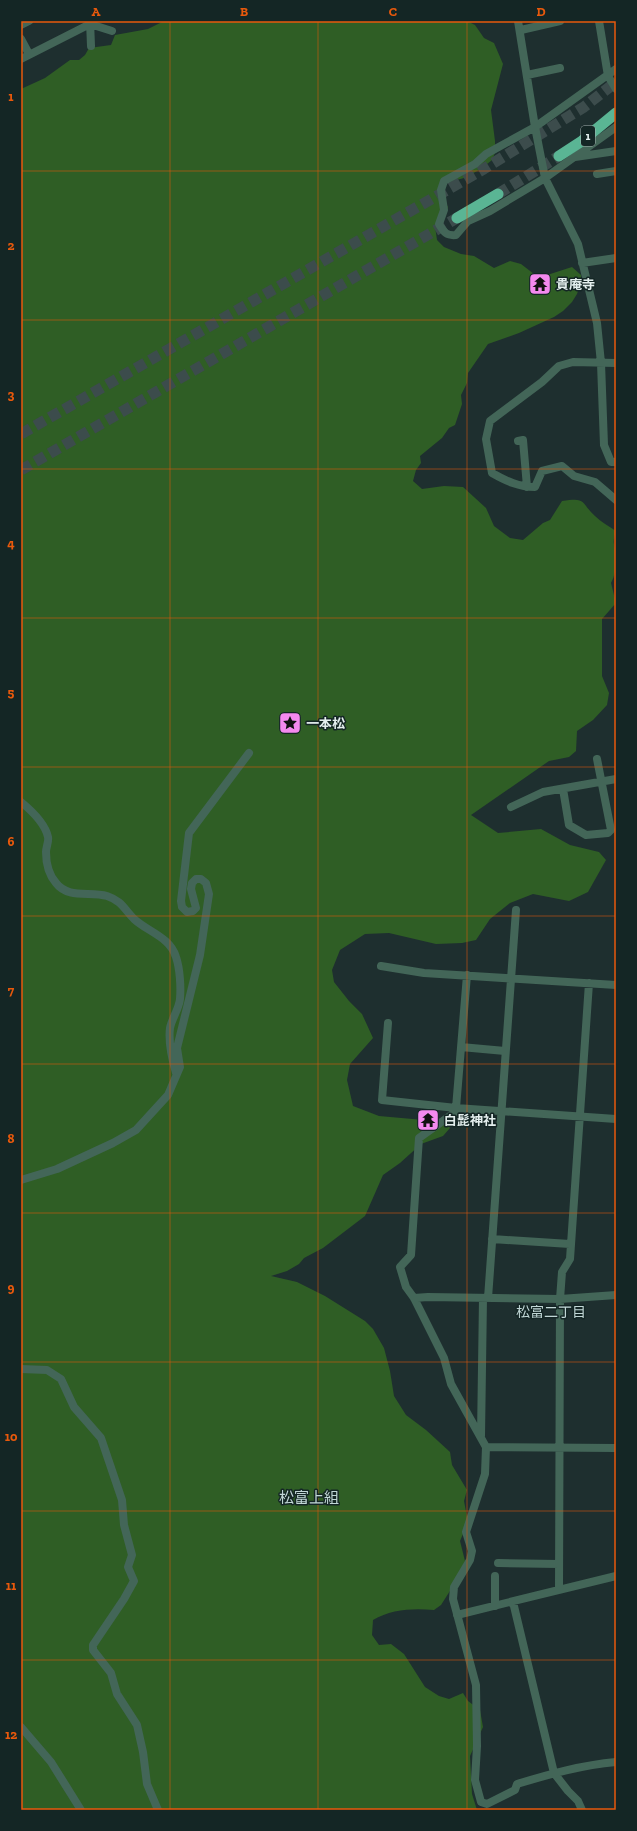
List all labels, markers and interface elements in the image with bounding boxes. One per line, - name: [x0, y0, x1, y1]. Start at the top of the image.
- text: A: [92, 4, 101, 19]
- text: B: [240, 4, 248, 19]
- text: C: [389, 4, 397, 19]
- text: D: [536, 4, 546, 19]
- text: 1: [8, 89, 14, 104]
- road number: 1: [581, 126, 595, 146]
- text: 2: [8, 238, 15, 253]
- temple icon: 貴庵寺: [527, 271, 553, 297]
- place label: 貴庵寺: [556, 277, 595, 292]
- text: 3: [8, 387, 15, 402]
- text: 4: [7, 536, 15, 551]
- text: 5: [8, 685, 15, 700]
- place icon: 一本松: [277, 710, 303, 736]
- place label: 一本松: [306, 716, 345, 731]
- text: 6: [8, 834, 15, 849]
- text: 7: [8, 983, 15, 998]
- temple icon: 白髭神社: [415, 1107, 441, 1133]
- place label: 白髭神社: [444, 1113, 496, 1128]
- text: 8: [7, 1131, 15, 1146]
- text: 9: [8, 1280, 15, 1295]
- district label: 松富二丁目: [516, 1304, 586, 1321]
- text: 10: [5, 1429, 18, 1444]
- district label: 松富上組: [279, 1489, 339, 1507]
- text: 11: [6, 1578, 17, 1593]
- text: 12: [5, 1727, 17, 1742]

